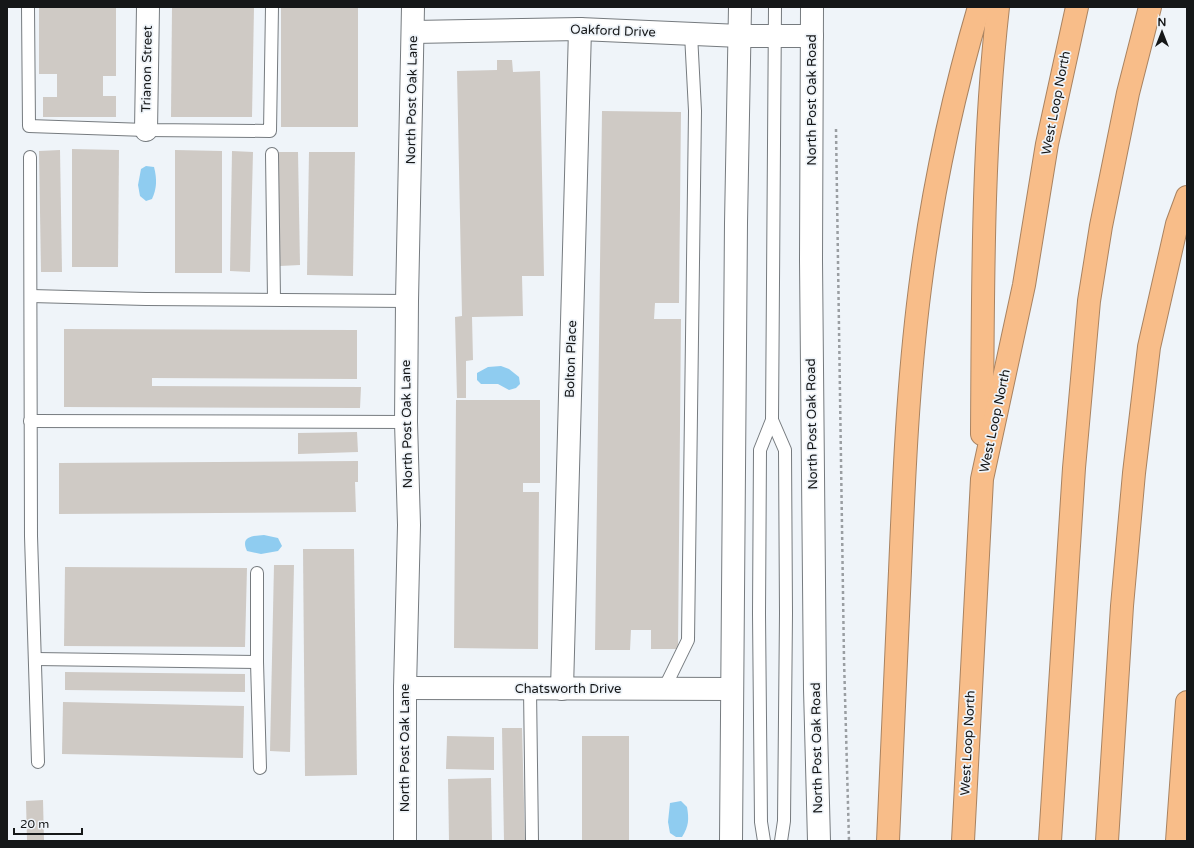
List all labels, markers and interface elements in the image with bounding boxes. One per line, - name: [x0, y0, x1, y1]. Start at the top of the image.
- north arrow: [1142, 12, 1182, 52]
- text: N: [1158, 16, 1166, 29]
- street label: Oakford Drive: [570, 22, 656, 40]
- street label: Trianon Street: [138, 25, 156, 113]
- street label: North Post Oak Road: [804, 34, 820, 166]
- street label: North Post Oak Lane: [403, 36, 421, 164]
- street label: West Loop North: [1038, 50, 1074, 156]
- street label: Bolton Place: [562, 320, 580, 398]
- street label: North Post Oak Road: [803, 358, 821, 490]
- street label: North Post Oak Lane: [398, 360, 416, 488]
- street label: West Loop North: [976, 368, 1014, 474]
- street label: Chatsworth Drive: [515, 681, 621, 697]
- street label: North Post Oak Road: [808, 682, 826, 814]
- street label: North Post Oak Lane: [397, 684, 413, 812]
- street label: West Loop North: [957, 690, 979, 796]
- scale bar: [14, 810, 82, 836]
- text: 20 m: [20, 817, 49, 831]

